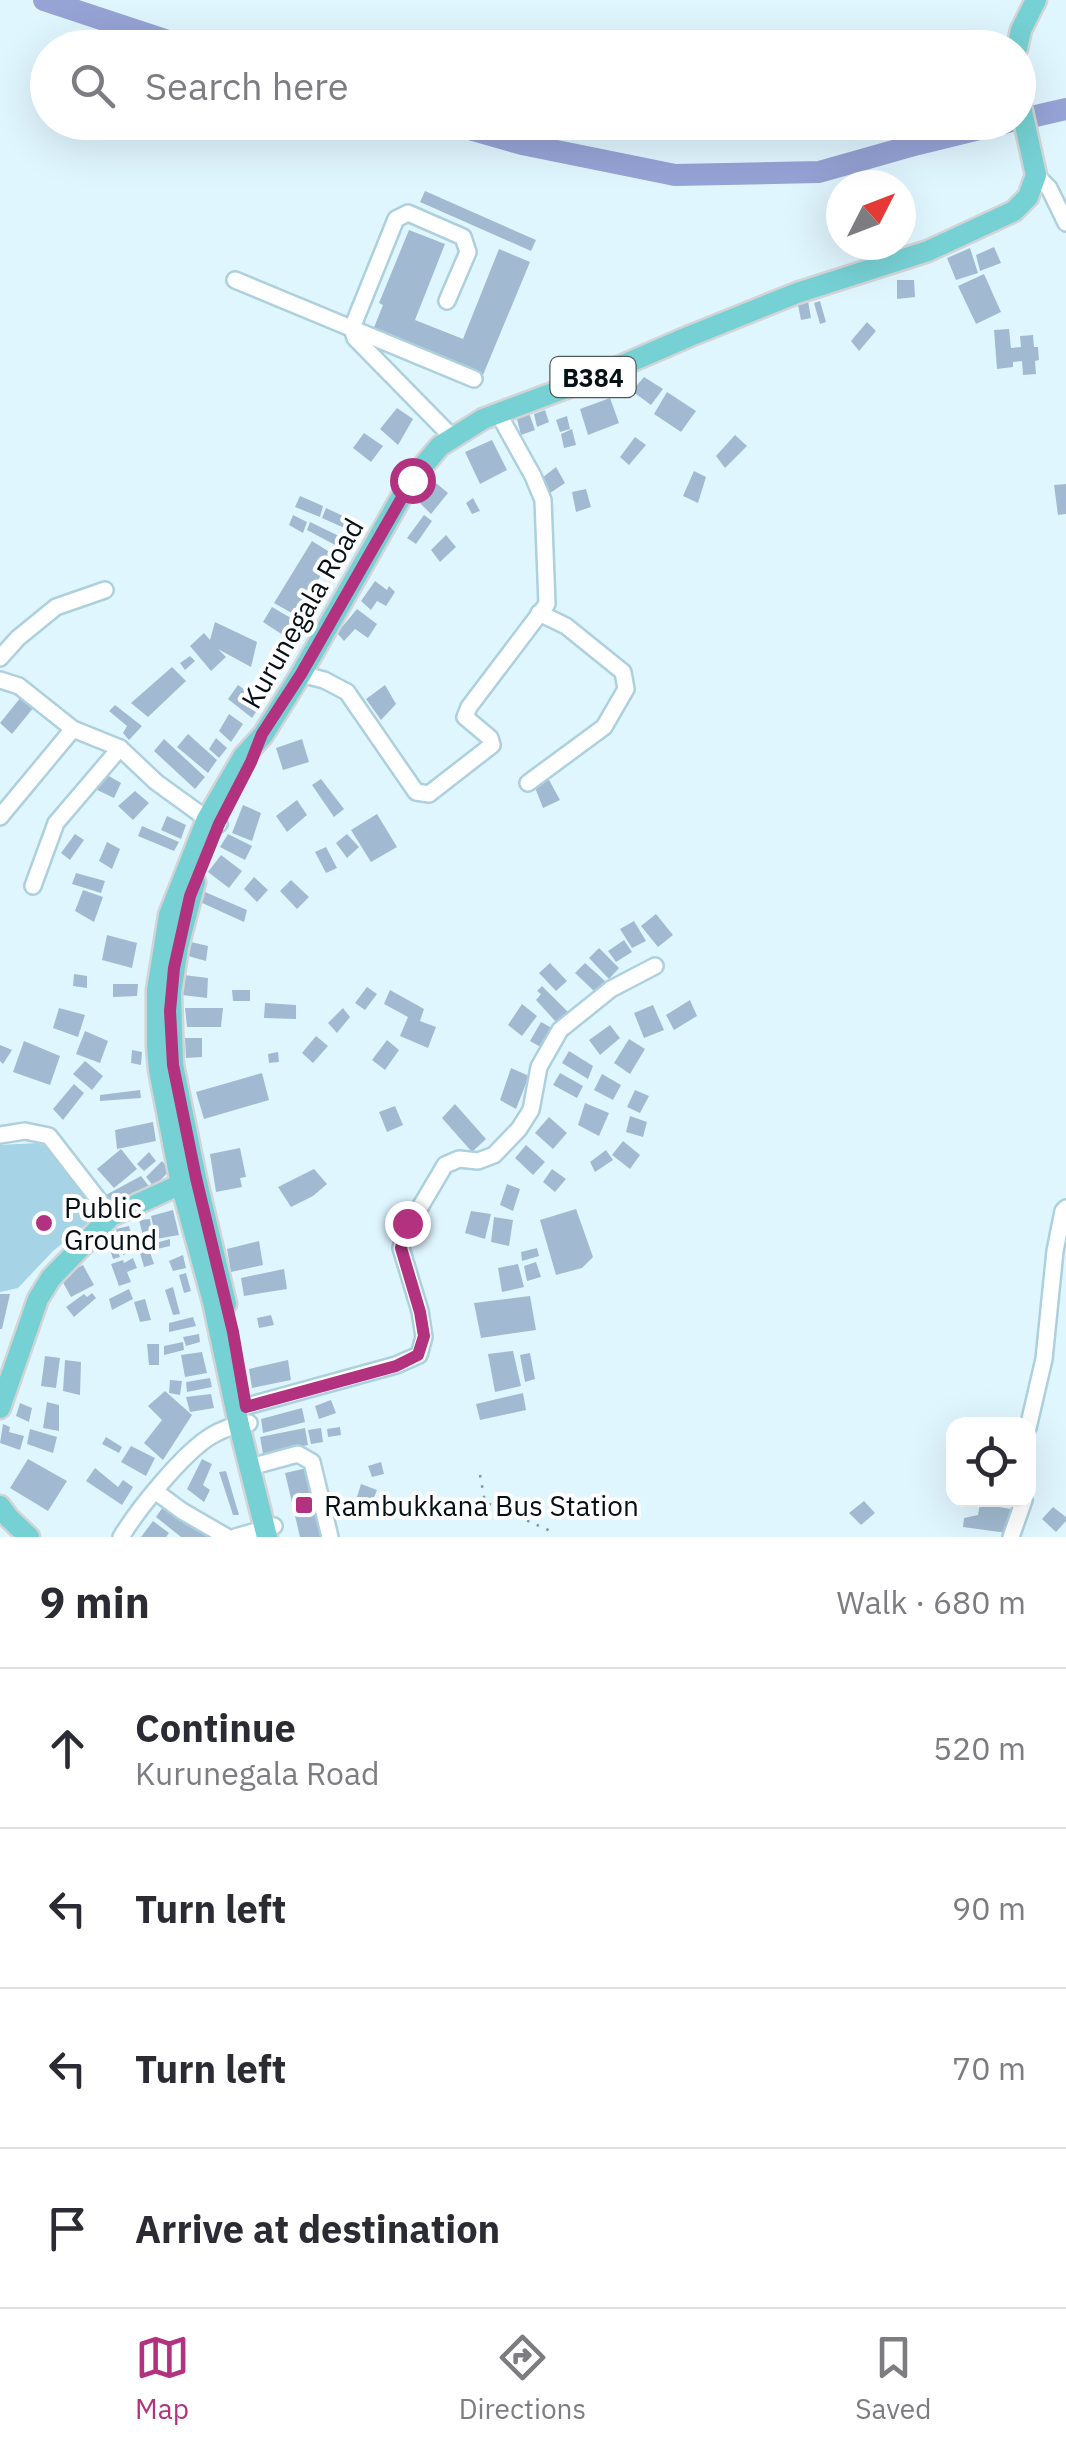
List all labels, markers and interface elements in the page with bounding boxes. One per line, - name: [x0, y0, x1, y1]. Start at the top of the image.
- search box: [30, 30, 1036, 140]
- icon: search: [65, 58, 120, 113]
- text: Search here: [145, 61, 349, 110]
- north arrow: [826, 170, 916, 260]
- road number: B384: [550, 357, 636, 397]
- route start: [390, 458, 436, 504]
- street label: Kurunegala Road: [232, 511, 372, 715]
- place label: Public Ground: [64, 1189, 157, 1258]
- route end: [385, 1201, 431, 1247]
- marker: Public Ground: [33, 1212, 55, 1234]
- map controls: [946, 1417, 1036, 1507]
- button: locate: [946, 1417, 1036, 1507]
- place label: Rambukkana Bus Station: [324, 1487, 639, 1524]
- marker: Rambukkana Bus Station: [293, 1494, 315, 1516]
- text: 9 min: [40, 1575, 150, 1630]
- text: Walk · 680 m: [837, 1581, 1026, 1623]
- text: Continue: [135, 1703, 296, 1752]
- icon: ahead: [40, 1721, 95, 1776]
- text: 520 m: [933, 1727, 1026, 1769]
- text: Kurunegala Road: [135, 1752, 380, 1794]
- icon: left: [40, 1881, 95, 1936]
- text: Turn left: [135, 1884, 286, 1933]
- text: 90 m: [952, 1887, 1026, 1929]
- icon: left: [40, 2041, 95, 2096]
- text: Turn left: [135, 2044, 286, 2093]
- text: 70 m: [952, 2047, 1026, 2089]
- icon: arrive: [40, 2201, 95, 2256]
- text: Arrive at destination: [135, 2204, 500, 2253]
- tab: Map: [135, 2330, 190, 2427]
- tab: Directions: [459, 2330, 586, 2427]
- tab: Saved: [855, 2330, 931, 2427]

